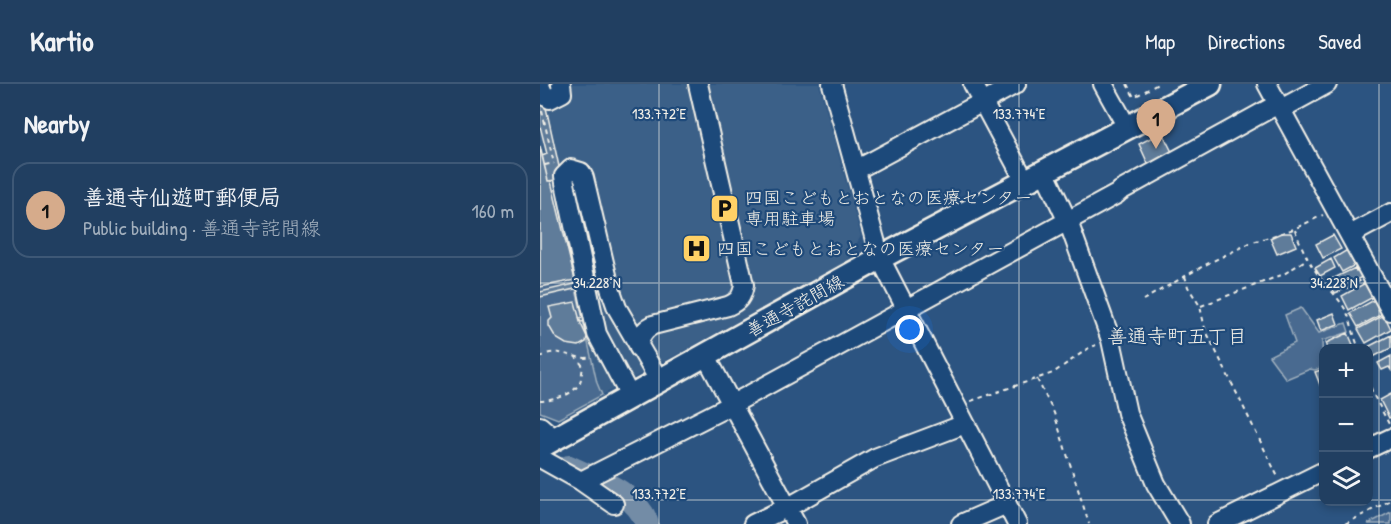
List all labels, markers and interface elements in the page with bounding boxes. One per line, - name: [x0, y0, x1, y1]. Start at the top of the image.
- text: Kartio: [30, 22, 94, 60]
- text: Map: [1145, 27, 1175, 56]
- text: Directions: [1208, 27, 1285, 56]
- text: Saved: [1318, 27, 1361, 56]
- pin: 1: [1136, 100, 1176, 149]
- text: 133.772°E: [632, 103, 686, 124]
- text: 133.774°E: [993, 103, 1046, 124]
- text: Nearby: [24, 106, 90, 141]
- text: 善通寺仙遊町郵便局: [83, 182, 281, 212]
- place label: 四国こどもとおとなの医療センター 専用駐車場: [745, 185, 1032, 231]
- parking icon: 四国こどもとおとなの医療センター 専用駐車場: [708, 192, 740, 224]
- text: 1: [42, 197, 49, 224]
- text: 160 m: [472, 197, 514, 224]
- text: Public building · 善通寺詫間線: [83, 214, 320, 241]
- hospital icon: 四国こどもとおとなの医療センター: [680, 233, 712, 265]
- place label: 四国こどもとおとなの医療センター: [717, 236, 1004, 261]
- street label: 善通寺詫間線: [741, 268, 848, 343]
- text: 34.228°N: [573, 272, 621, 293]
- text: 34.228°N: [1310, 272, 1358, 293]
- your location: [895, 315, 924, 344]
- district label: 善通寺町五丁目: [1107, 322, 1247, 349]
- map controls: [1319, 344, 1373, 506]
- button: +: [1319, 344, 1373, 398]
- button: −: [1319, 398, 1373, 452]
- button: layers: [1319, 452, 1373, 506]
- text: 133.772°E: [632, 483, 686, 504]
- text: 133.774°E: [993, 483, 1046, 504]

